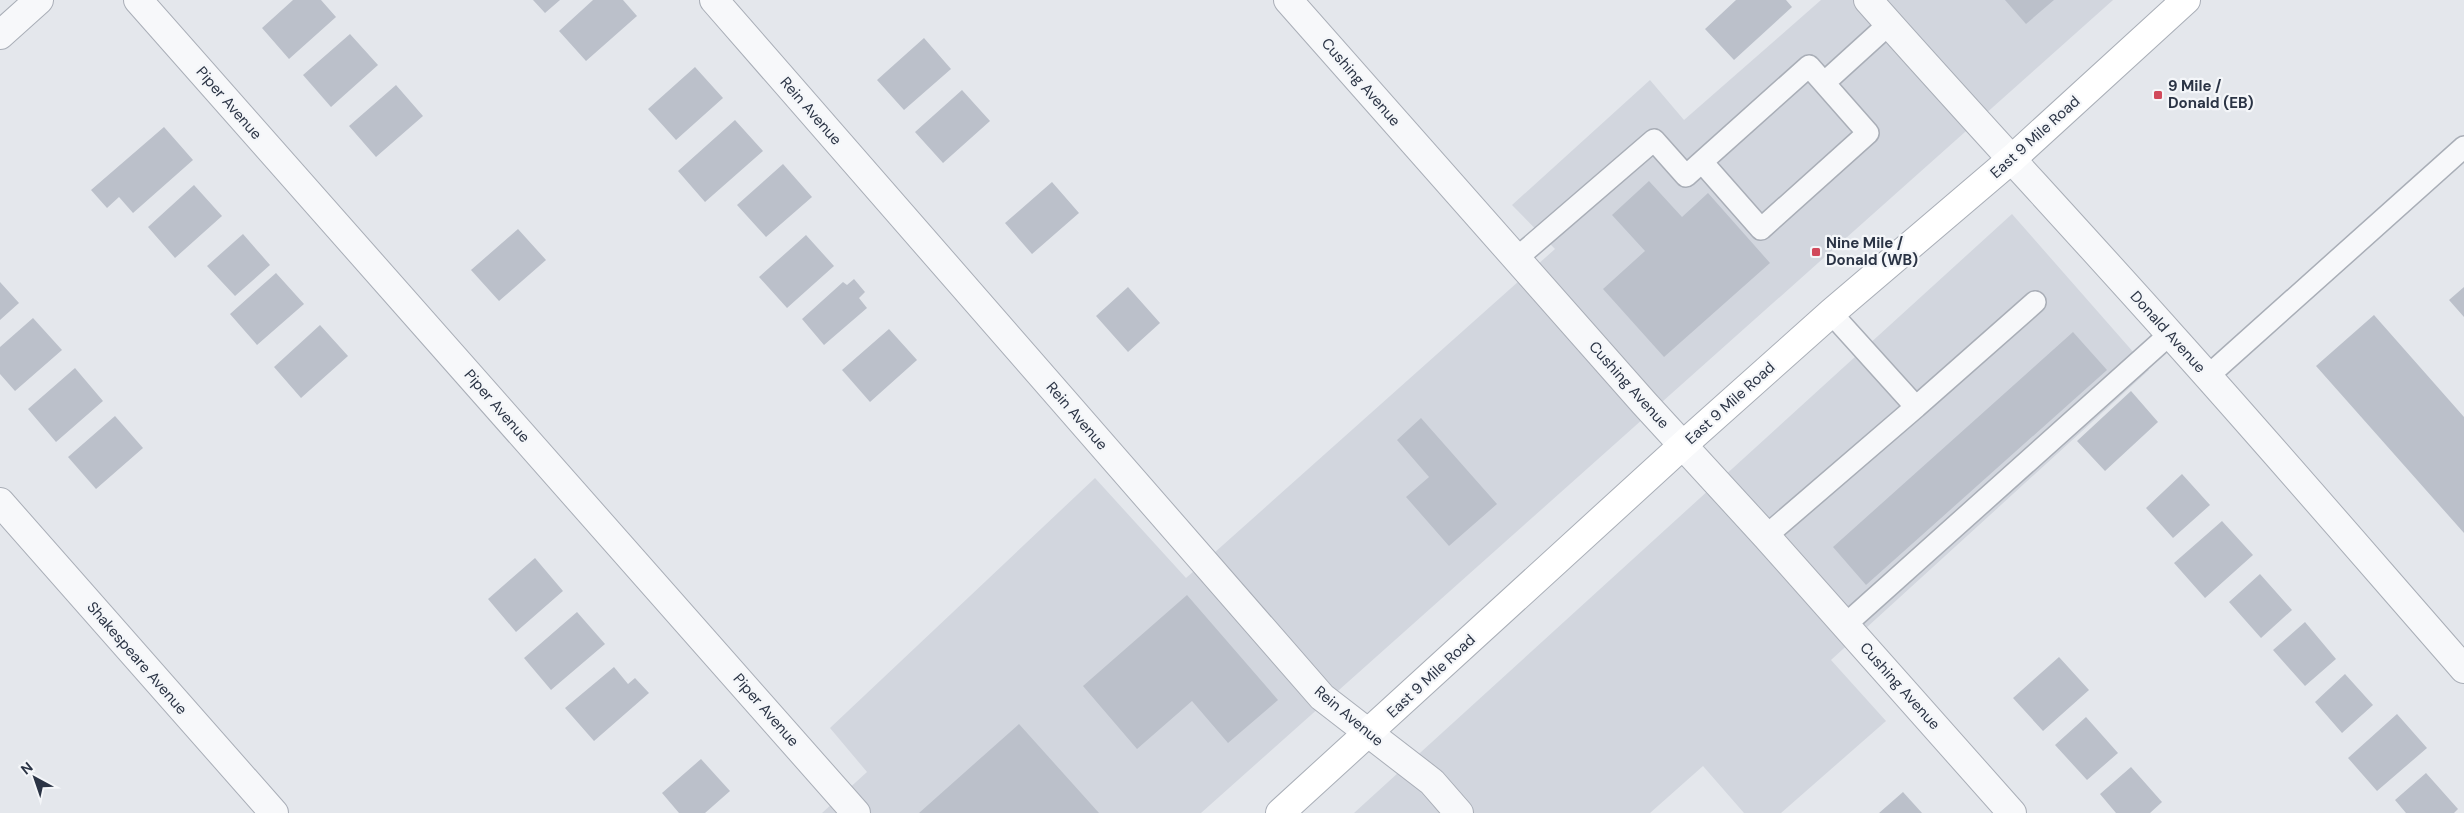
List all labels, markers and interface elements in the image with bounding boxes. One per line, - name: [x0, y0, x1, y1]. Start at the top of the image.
- street label: Cushing Avenue: [1317, 34, 1405, 130]
- street label: Piper Avenue: [192, 62, 266, 144]
- street label: Rein Avenue: [776, 73, 846, 149]
- place label: 9 Mile / Donald (EB): [2168, 76, 2254, 113]
- marker: 9 Mile / Donald (EB): [2152, 89, 2164, 101]
- street label: East 9 Mile Road: [1986, 91, 2084, 183]
- place label: Nine Mile / Donald (WB): [1826, 233, 1918, 270]
- marker: Nine Mile / Donald (WB): [1810, 246, 1822, 258]
- street label: Donald Avenue: [2126, 287, 2210, 377]
- street label: Cushing Avenue: [1584, 337, 1674, 433]
- street label: East 9 Mile Road: [1681, 357, 1779, 449]
- street label: Piper Avenue: [460, 365, 534, 447]
- street label: Rein Avenue: [1042, 378, 1112, 454]
- street label: Shakespeare Avenue: [82, 597, 192, 719]
- street label: East 9 Mile Road: [1382, 630, 1480, 722]
- street label: Cushing Avenue: [1855, 638, 1945, 734]
- street label: Piper Avenue: [729, 669, 803, 751]
- street label: Rein Avenue: [1310, 681, 1388, 751]
- north arrow: [10, 753, 60, 803]
- text: N: [17, 758, 36, 778]

